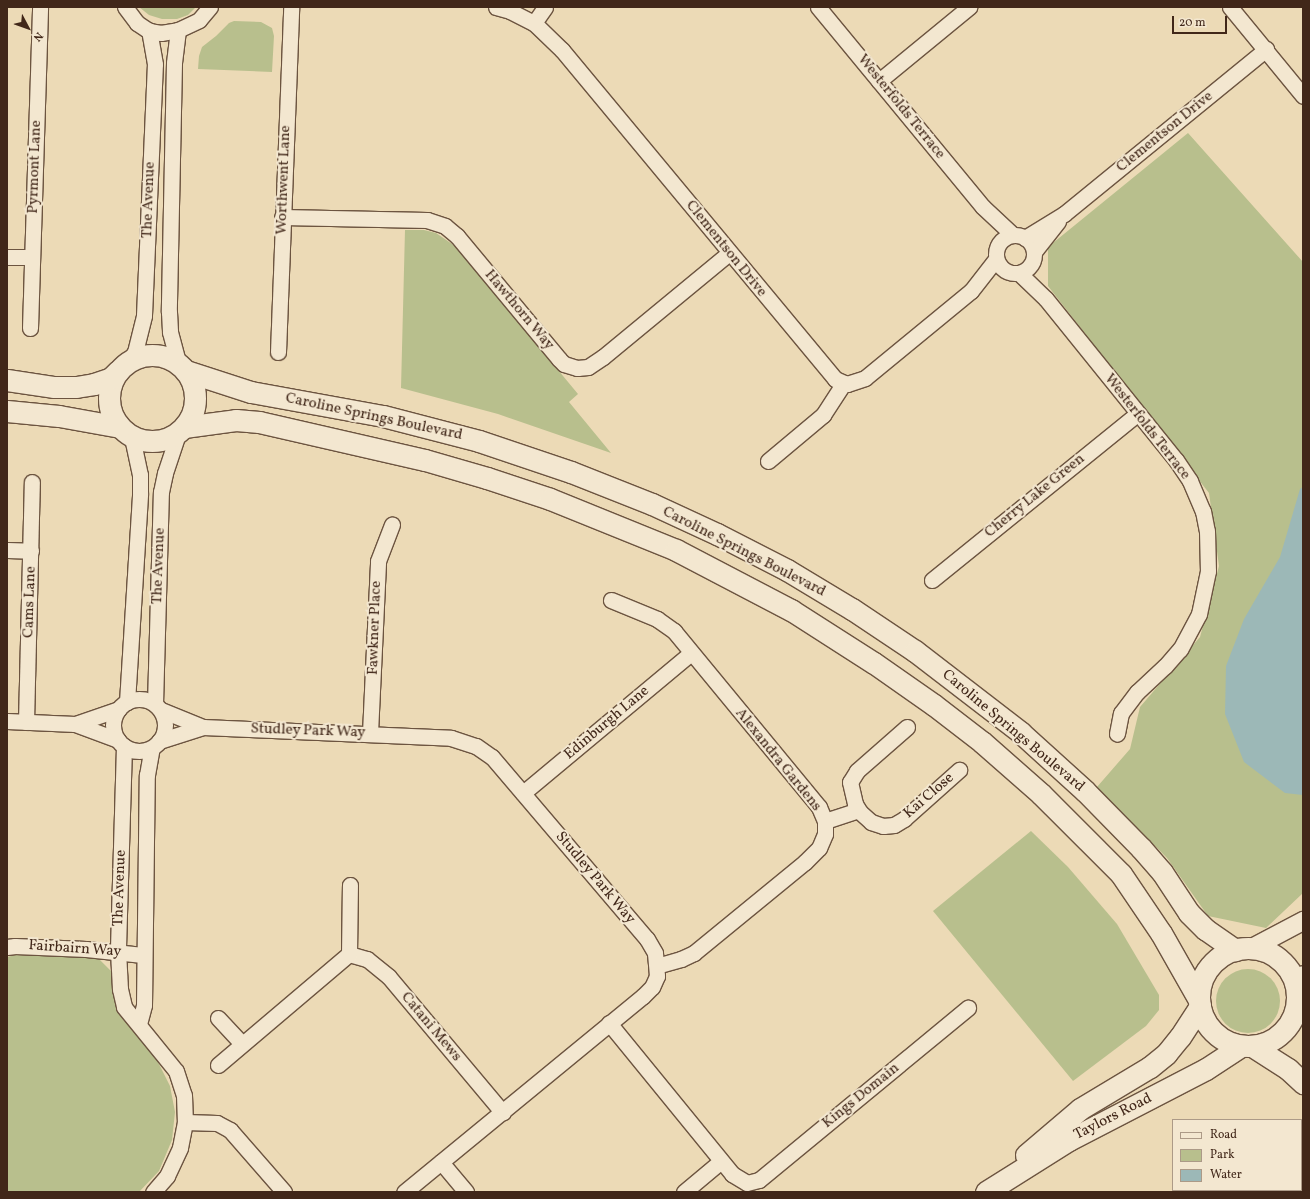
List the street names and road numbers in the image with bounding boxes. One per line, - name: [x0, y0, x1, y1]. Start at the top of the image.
- street label: Westerfolds Terrace: [853, 51, 949, 163]
- street label: Clementson Drive: [1113, 88, 1217, 176]
- street label: Pyrmont Lane: [24, 120, 46, 214]
- street label: Worthwent Lane: [273, 125, 295, 235]
- street label: The Avenue: [139, 161, 159, 239]
- street label: Clementson Drive: [682, 197, 770, 301]
- street label: Hawthorn Way: [480, 266, 558, 354]
- street label: Westerfolds Terrace: [1100, 370, 1194, 484]
- street label: Caroline Springs Boulevard: [284, 389, 464, 445]
- street label: Cherry Lake Green: [981, 450, 1089, 542]
- street label: Caroline Springs Boulevard: [659, 503, 829, 601]
- street label: The Avenue: [149, 527, 169, 605]
- street label: Cams Lane: [20, 566, 40, 638]
- street label: Fawkner Place: [364, 581, 386, 675]
- street label: Caroline Springs Boulevard: [938, 666, 1088, 796]
- street label: Edinburgh Lane: [561, 682, 653, 764]
- street label: Alexandra Gardens: [731, 705, 825, 815]
- street label: Studley Park Way: [250, 720, 366, 742]
- street label: Kai Close: [900, 769, 958, 823]
- street label: Studley Park Way: [551, 828, 639, 928]
- street label: The Avenue: [110, 849, 130, 927]
- street label: Fairbairn Way: [28, 937, 122, 961]
- street label: Catani Mews: [397, 989, 465, 1065]
- street label: Kings Domain: [819, 1059, 903, 1133]
- street label: Taylors Road: [1071, 1090, 1155, 1144]

